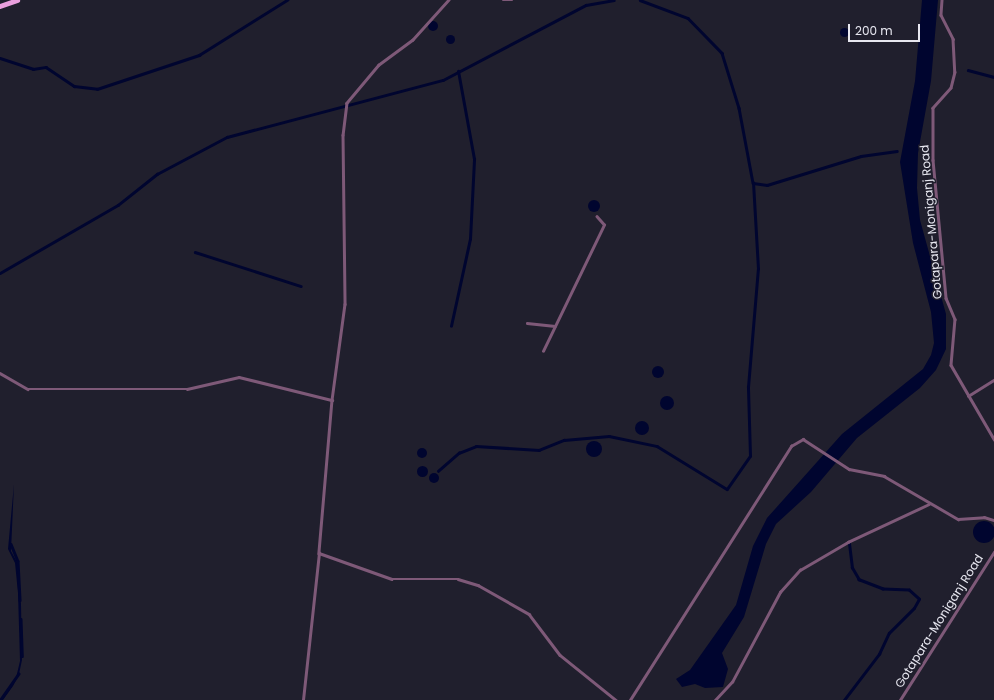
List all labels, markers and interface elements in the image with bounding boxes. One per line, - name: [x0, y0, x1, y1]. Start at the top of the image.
- scale bar: [850, 16, 922, 42]
- text: 200 m: [855, 22, 893, 39]
- street label: Gotapara-Moniganj Road: [917, 144, 945, 300]
- street label: Gotapara-Moniganj Road: [892, 552, 986, 690]

